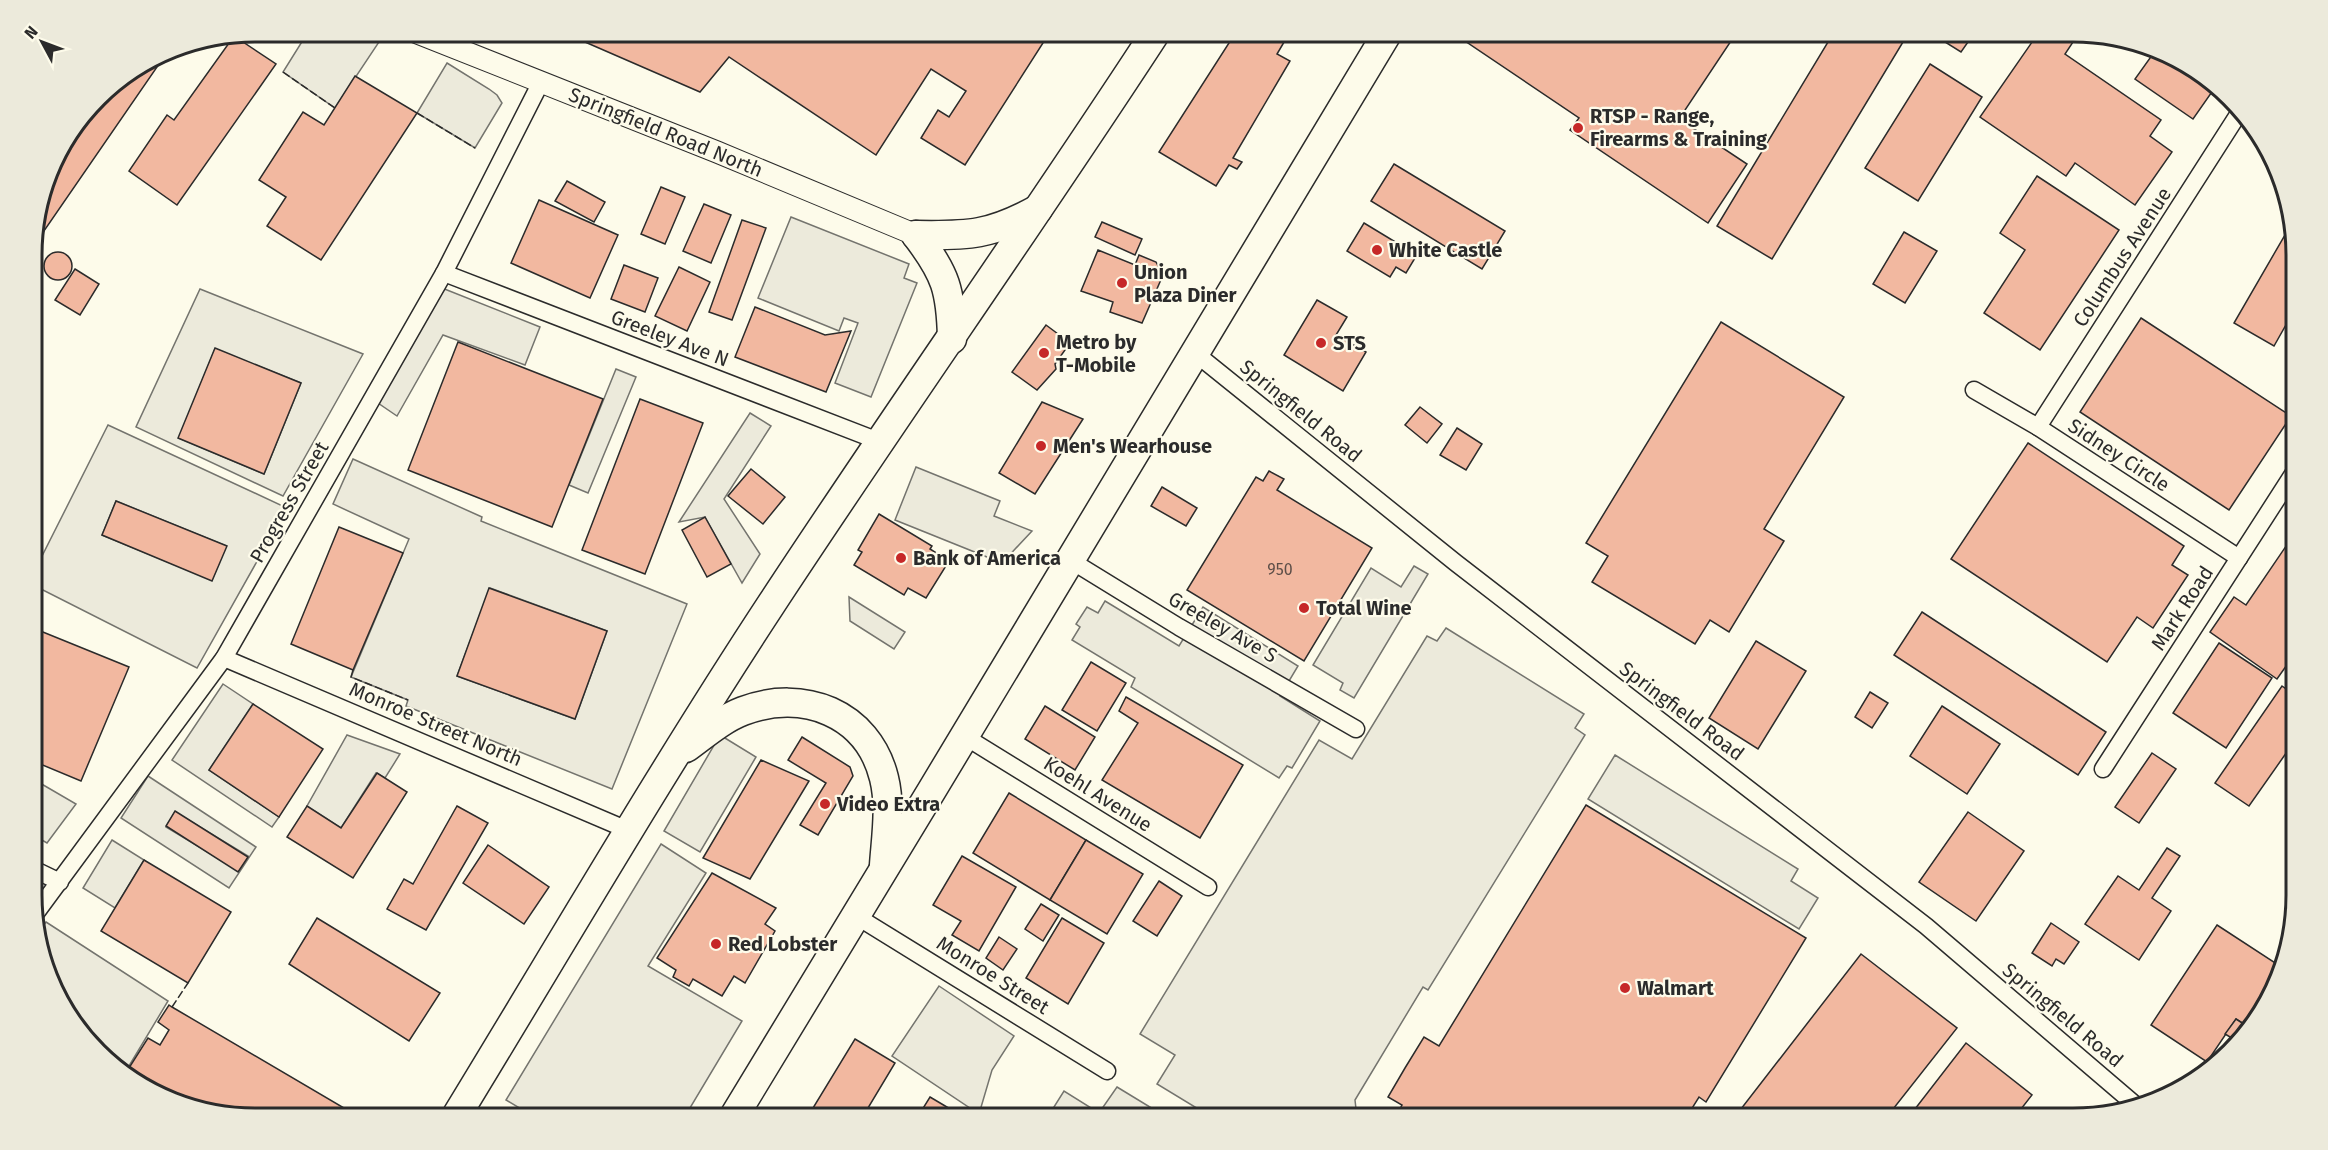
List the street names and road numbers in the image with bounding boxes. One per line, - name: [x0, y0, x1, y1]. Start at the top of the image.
- street label: Springfield Road North: [565, 82, 767, 182]
- street label: Columbus Avenue: [2068, 183, 2176, 331]
- street label: Greeley Ave N: [608, 305, 732, 371]
- street label: Springfield Road: [1235, 355, 1367, 467]
- street label: Sidney Circle: [2064, 413, 2174, 497]
- street label: Progress Street: [244, 436, 334, 567]
- street label: Mark Road: [2146, 561, 2218, 655]
- street label: Greeley Ave S: [1164, 586, 1282, 668]
- street label: Springfield Road: [1615, 656, 1749, 766]
- street label: Monroe Street North: [346, 677, 526, 771]
- street label: Koehl Avenue: [1039, 751, 1157, 837]
- street label: Monroe Street: [932, 931, 1054, 1020]
- street label: Springfield Road: [1998, 958, 2128, 1072]

